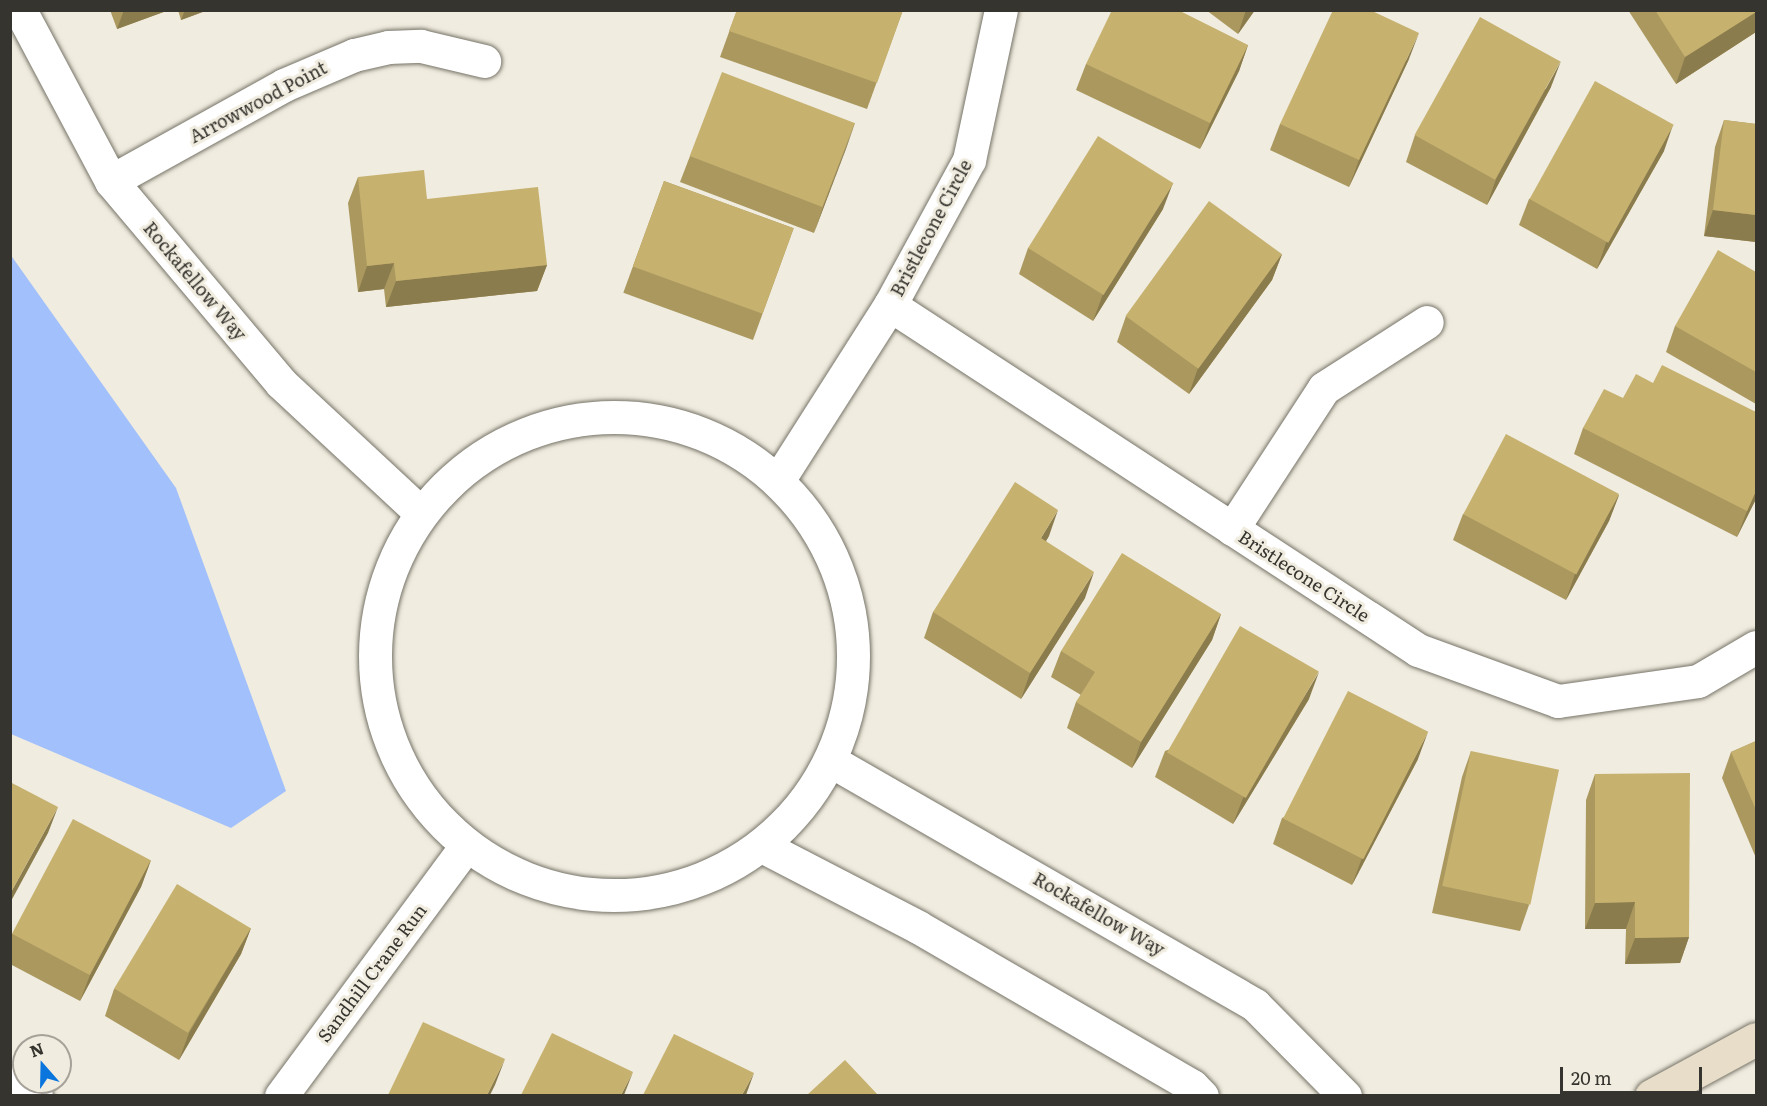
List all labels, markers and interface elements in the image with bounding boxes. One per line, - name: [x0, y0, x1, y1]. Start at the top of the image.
- street label: Arrowwood Point: [186, 57, 330, 147]
- street label: Bristlecone Circle: [886, 156, 976, 300]
- street label: Rockafellow Way: [139, 217, 251, 345]
- street label: Bristlecone Circle: [1234, 526, 1374, 626]
- street label: Rockafellow Way: [1029, 868, 1169, 960]
- street label: Sandhill Crane Run: [313, 900, 431, 1046]
- north arrow: [12, 1034, 72, 1094]
- text: N: [26, 1035, 47, 1063]
- scale bar: [1563, 1055, 1706, 1093]
- text: 20 m: [1571, 1064, 1612, 1091]

